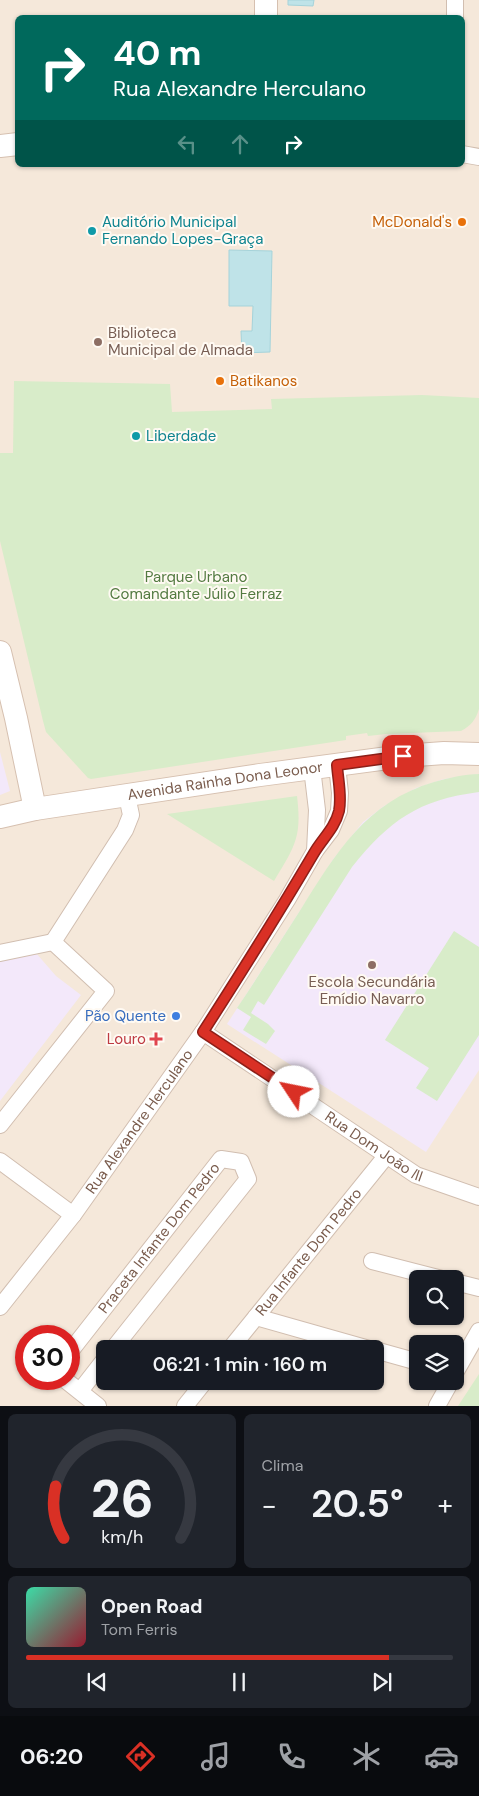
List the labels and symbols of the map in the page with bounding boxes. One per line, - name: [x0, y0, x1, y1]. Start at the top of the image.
- place label: Auditório Municipal Fernando Lopes-Graça: [102, 212, 263, 249]
- place label: McDonald's: [372, 212, 452, 232]
- marker: McDonald's: [456, 216, 468, 228]
- marker: Auditório Municipal Fernando Lopes-Graça: [86, 225, 98, 237]
- place label: Biblioteca Municipal de Almada: [108, 323, 253, 360]
- marker: Biblioteca Municipal de Almada: [92, 336, 104, 348]
- place label: Batikanos: [230, 371, 297, 391]
- marker: Batikanos: [214, 375, 226, 387]
- place label: Liberdade: [146, 426, 216, 446]
- marker: Liberdade: [130, 430, 142, 442]
- park label: Parque Urbano Comandante Júlio Ferraz: [110, 567, 282, 604]
- pin: [382, 735, 424, 777]
- street label: Avenida Rainha Dona Leonor: [126, 757, 324, 805]
- marker: Escola Secundária Emídio Navarro: [366, 959, 378, 971]
- place label: Escola Secundária Emídio Navarro: [309, 972, 435, 1009]
- place label: Pão Quente: [85, 1006, 166, 1026]
- marker: Pão Quente: [170, 1010, 182, 1022]
- place label: Louro: [107, 1029, 146, 1049]
- marker: Louro: [150, 1033, 162, 1045]
- street label: Rua Alexandre Herculano: [81, 1045, 198, 1198]
- position arrow: [267, 1065, 319, 1117]
- street label: Rua Dom João III: [321, 1107, 426, 1187]
- street label: Praceta Infante Dom Pedro: [94, 1159, 224, 1318]
- street label: Rua Infante Dom Pedro: [251, 1184, 366, 1320]
- speed limit sign: 30: [15, 1325, 80, 1390]

